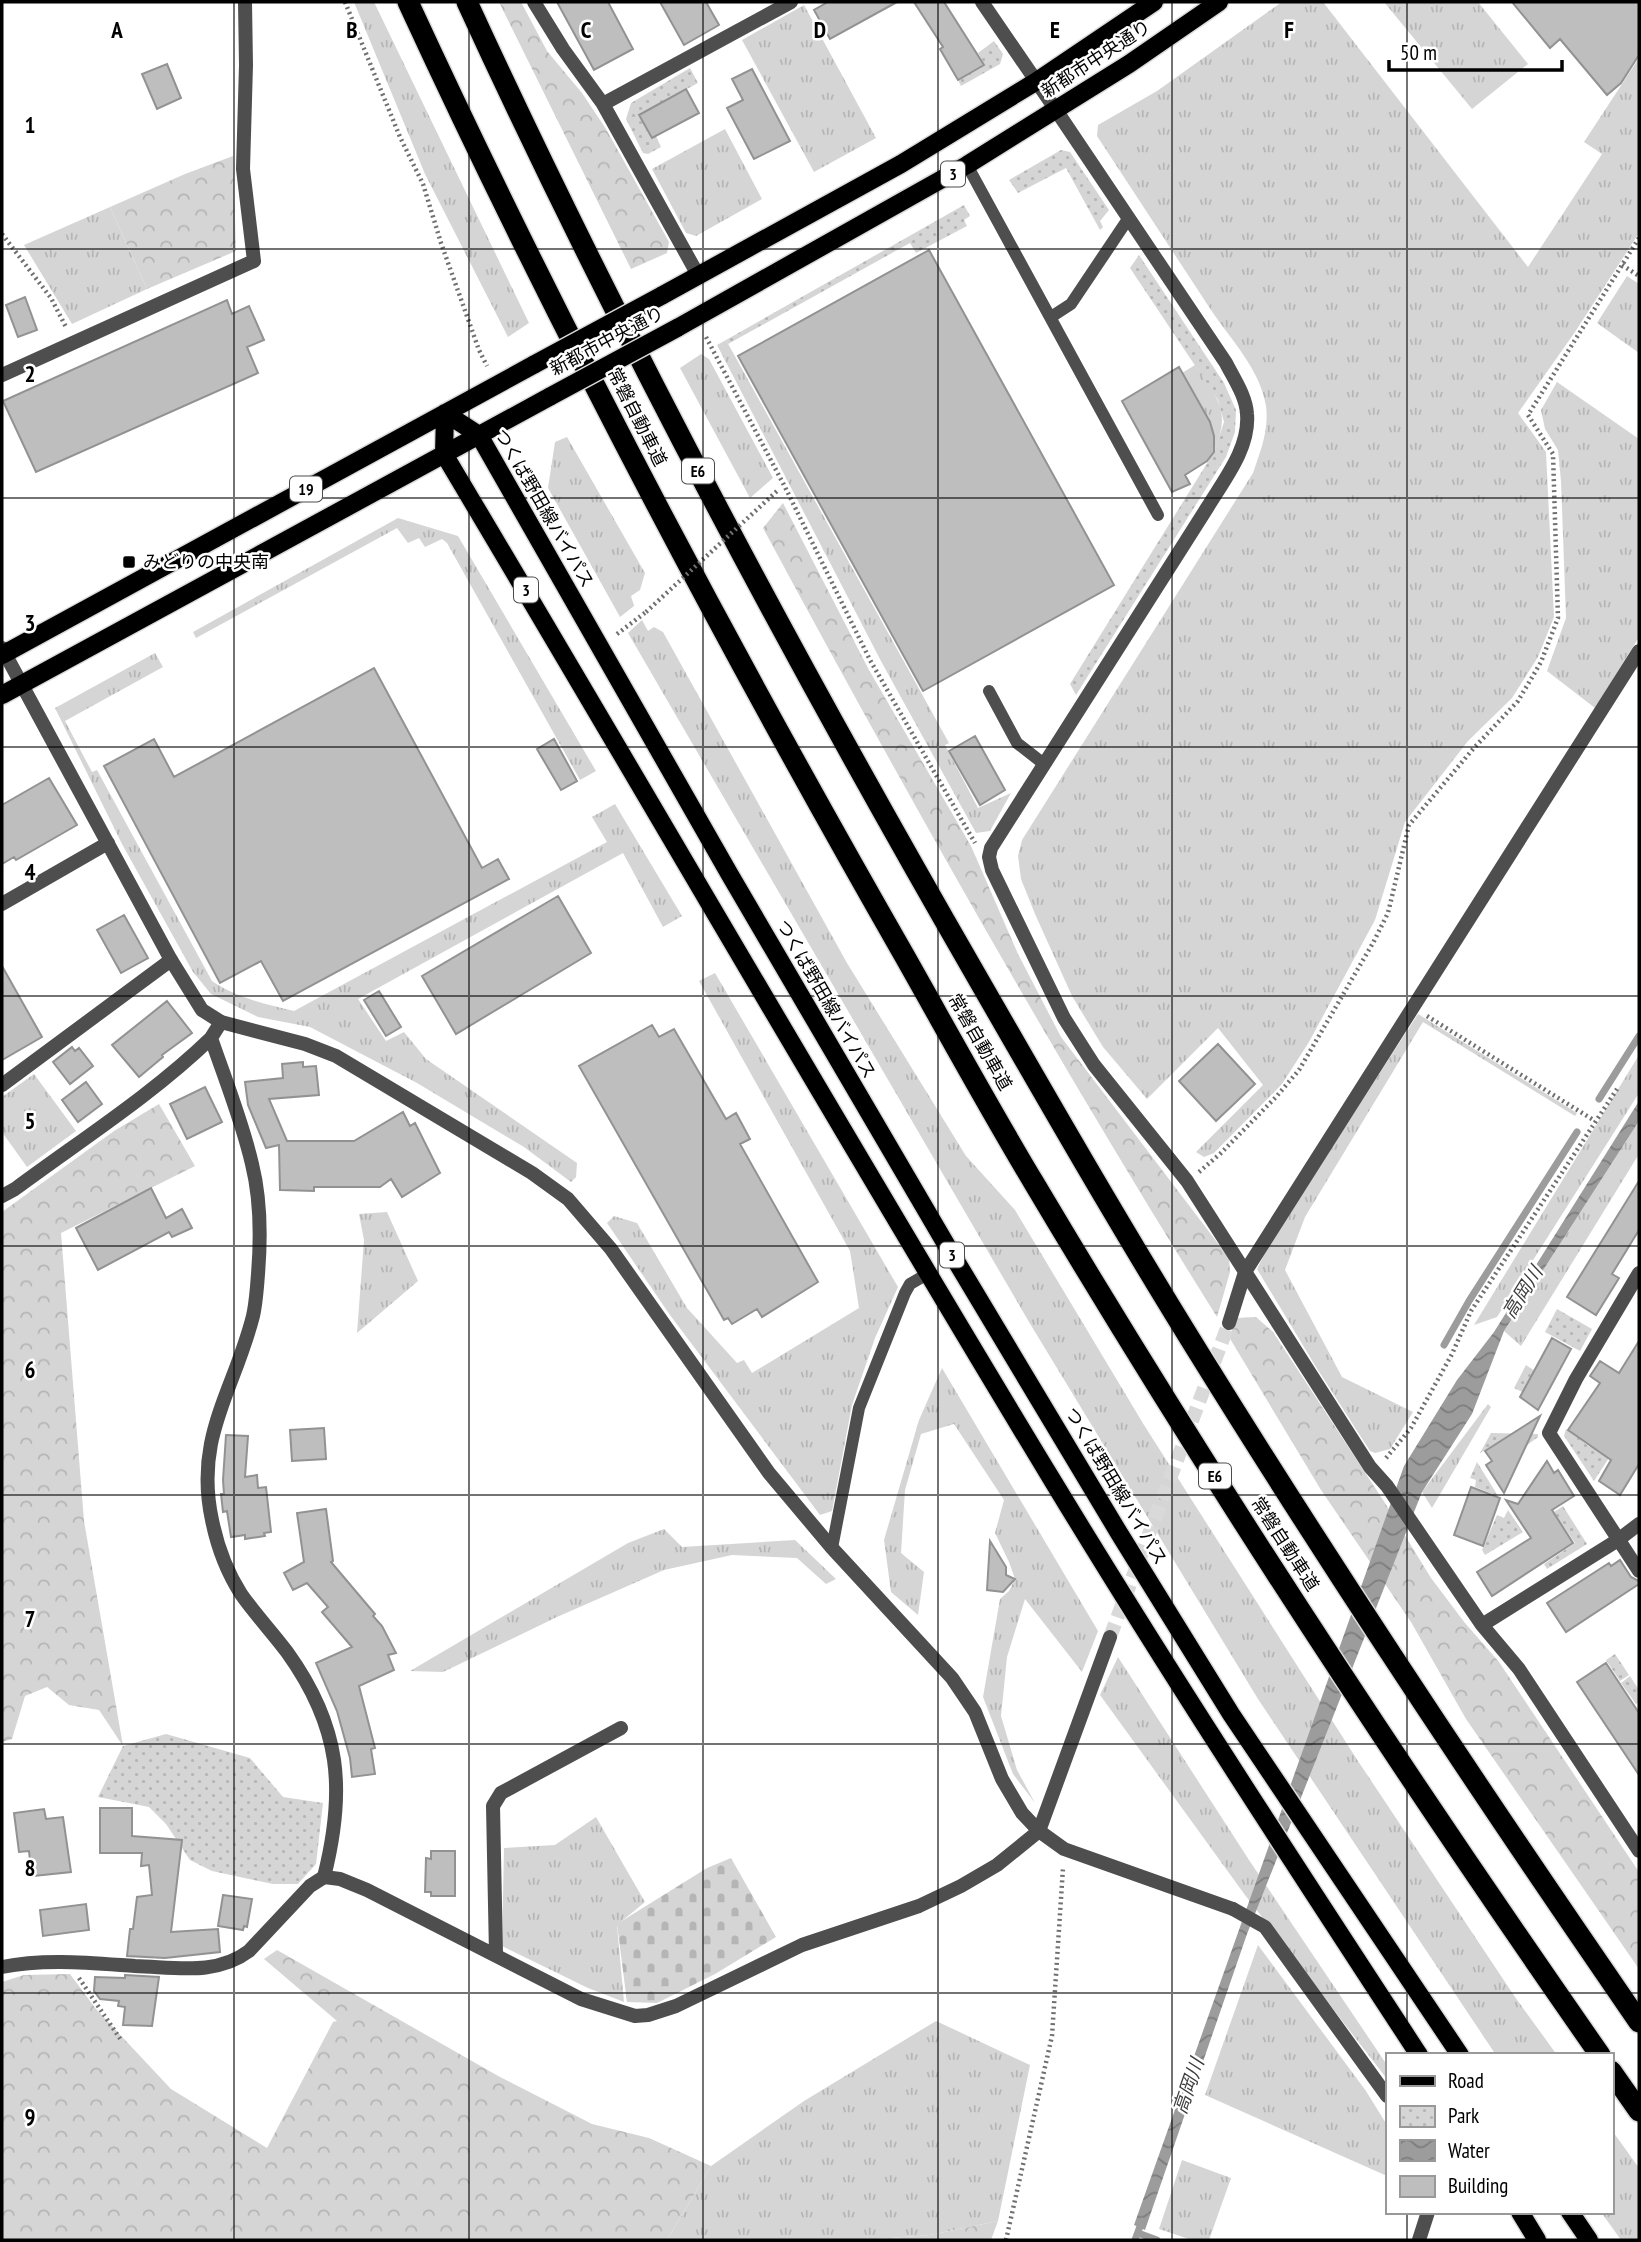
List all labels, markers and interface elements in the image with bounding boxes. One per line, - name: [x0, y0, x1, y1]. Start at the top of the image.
- text: A: [110, 15, 123, 44]
- text: B: [346, 15, 358, 44]
- text: C: [581, 15, 592, 44]
- text: D: [814, 15, 826, 44]
- street label: 新都市中央通り: [1037, 15, 1155, 103]
- text: E: [1050, 15, 1060, 44]
- text: F: [1284, 15, 1294, 44]
- scale bar: [1389, 28, 1562, 72]
- text: 50 m: [1400, 39, 1437, 66]
- text: 1: [25, 110, 36, 139]
- road number: 3: [941, 162, 965, 186]
- street label: 新都市中央通り: [546, 301, 668, 380]
- text: 2: [25, 359, 36, 388]
- street label: 常磐自動車道: [603, 363, 672, 470]
- street label: つくば野田線バイパス: [490, 424, 599, 591]
- road number: E6: [682, 458, 714, 484]
- road number: 19: [290, 476, 322, 502]
- place label: みどりの中央南: [143, 550, 269, 573]
- marker: みどりの中央南: [121, 554, 137, 570]
- road number: 3: [514, 578, 538, 603]
- text: 3: [25, 608, 36, 637]
- text: 4: [25, 857, 36, 886]
- street label: つくば野田線バイパス: [772, 915, 881, 1082]
- street label: 常磐自動車道: [943, 989, 1017, 1094]
- text: 5: [25, 1106, 36, 1135]
- road number: 3: [940, 1242, 964, 1268]
- water label: 高岡川: [1497, 1260, 1548, 1323]
- text: 6: [25, 1355, 36, 1384]
- street label: つくば野田線バイパス: [1060, 1403, 1173, 1569]
- road number: E6: [1199, 1464, 1231, 1488]
- street label: 常磐自動車道: [1246, 1492, 1324, 1595]
- text: 7: [25, 1604, 36, 1633]
- text: 8: [25, 1853, 36, 1882]
- water label: 高岡川: [1167, 2053, 1209, 2117]
- legend: [1386, 2053, 1613, 2214]
- text: Road: [1448, 2067, 1484, 2094]
- text: 9: [25, 2102, 36, 2131]
- text: Park: [1448, 2102, 1479, 2129]
- text: Water: [1448, 2137, 1490, 2164]
- text: Building: [1448, 2172, 1508, 2199]

